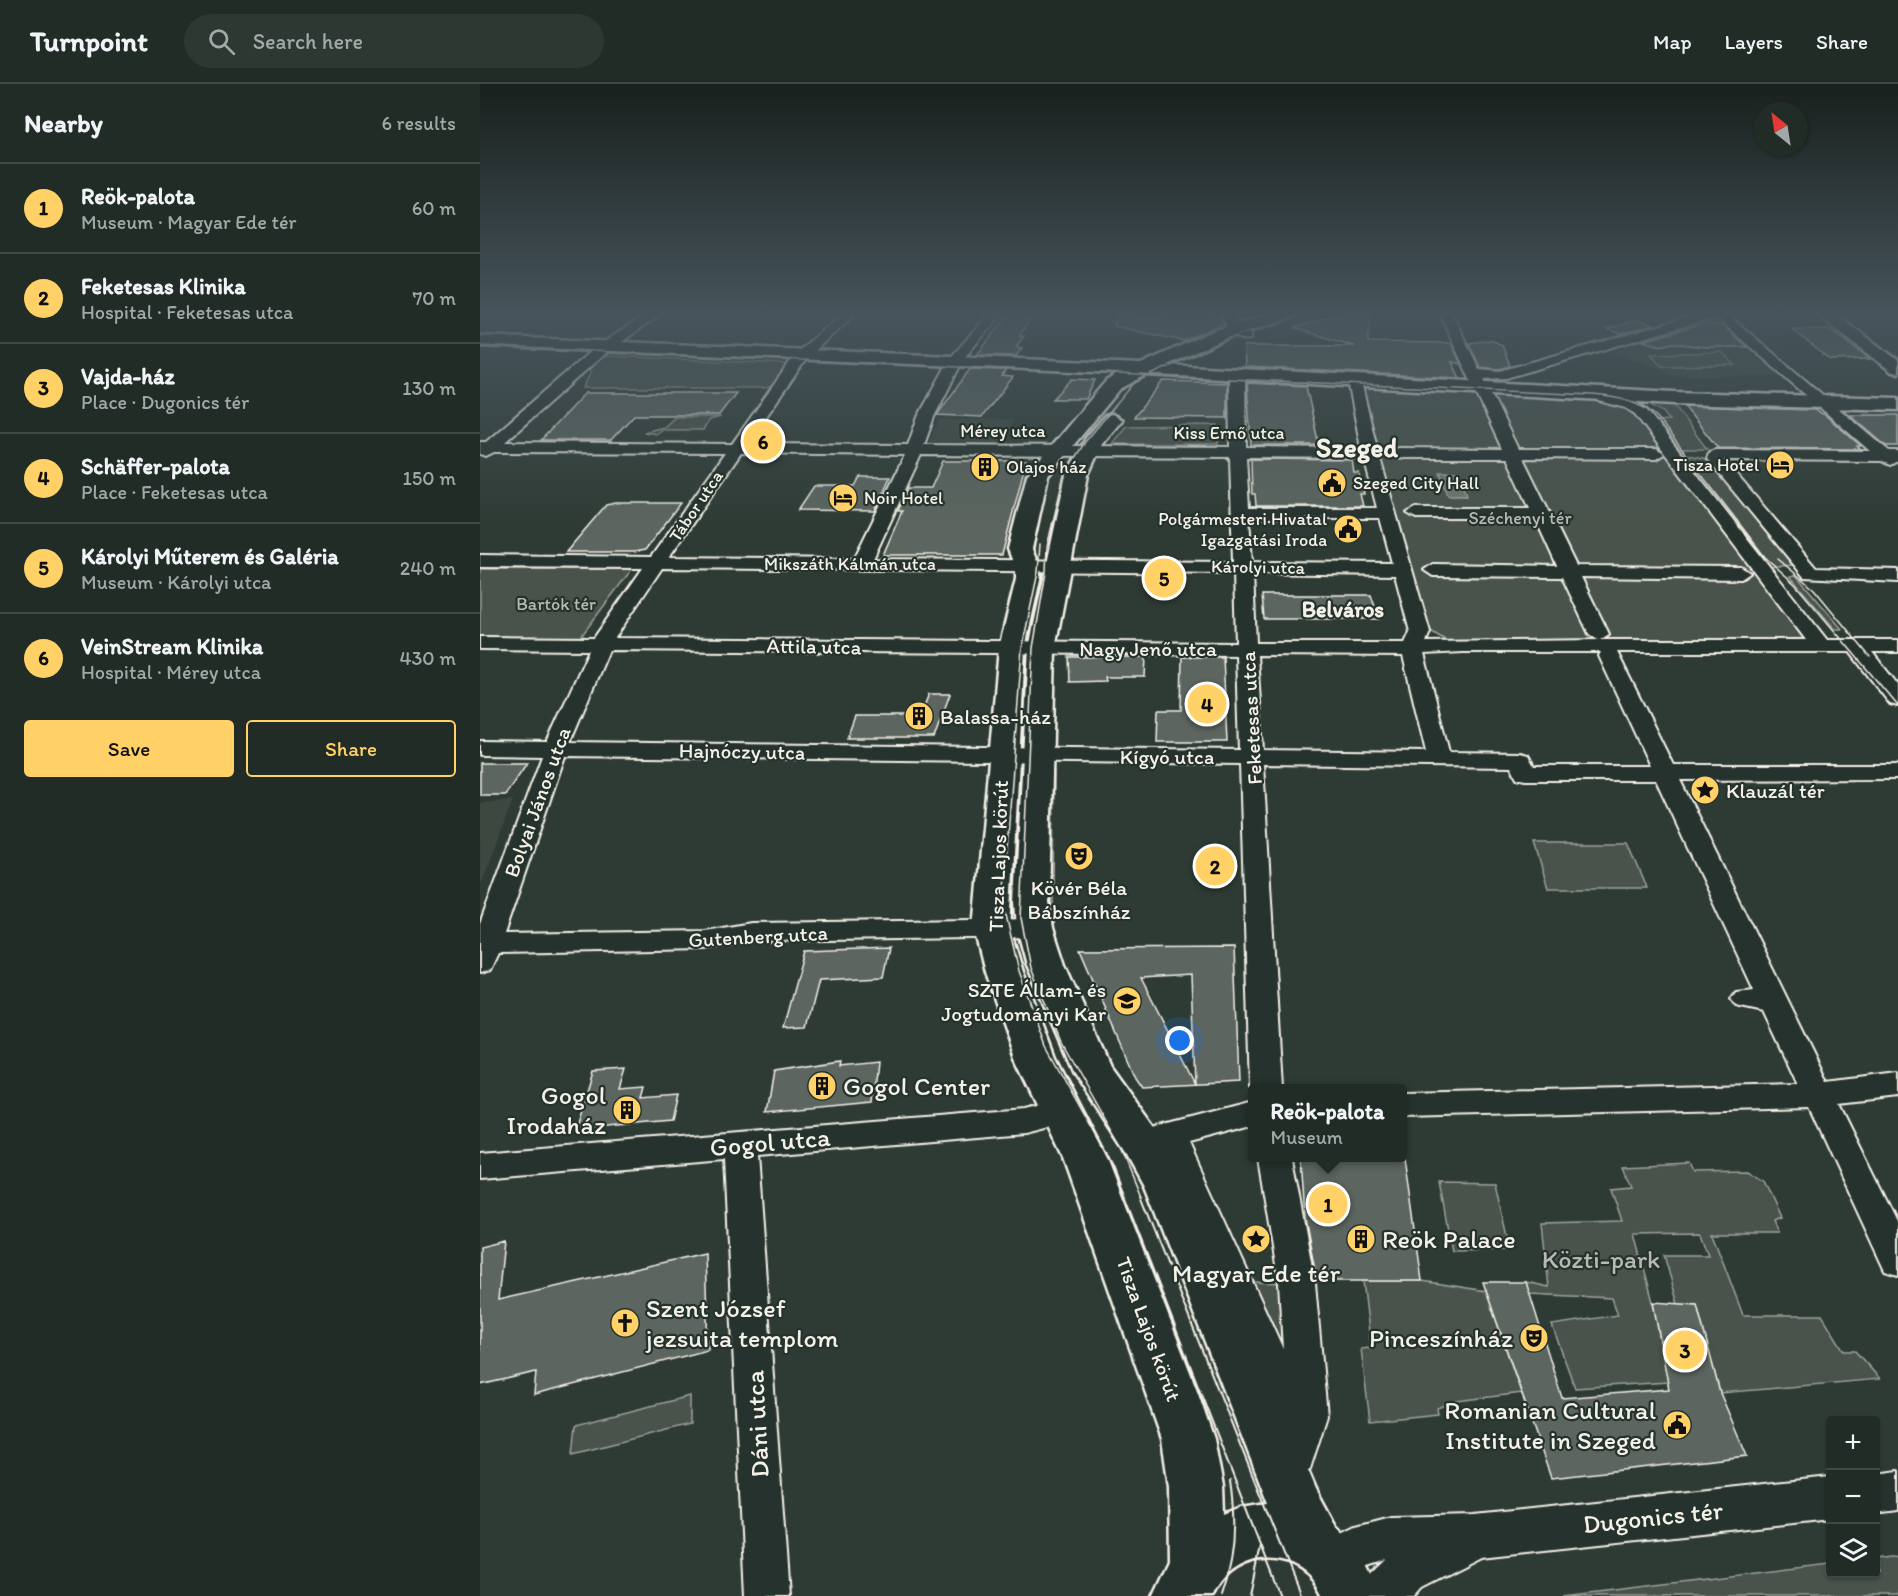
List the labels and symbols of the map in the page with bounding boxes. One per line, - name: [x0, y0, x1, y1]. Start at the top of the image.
- north arrow: [1754, 102, 1808, 156]
- pin: 6: [744, 418, 782, 464]
- street label: Mérey utca: [960, 420, 1046, 442]
- street label: Kiss Ernő utca: [1174, 422, 1285, 444]
- district label: Szeged: [1316, 431, 1398, 464]
- hotel icon: Tisza Hotel: [1764, 449, 1796, 481]
- building icon: Olajos ház: [969, 451, 1001, 483]
- place label: Tisza Hotel: [1673, 454, 1759, 476]
- place label: Olajos ház: [1006, 456, 1087, 478]
- street label: Tábor utca: [664, 466, 728, 546]
- public building icon: Szeged City Hall: [1316, 467, 1348, 499]
- place label: Szeged City Hall: [1353, 472, 1479, 494]
- hotel icon: Noir Hotel: [827, 482, 859, 514]
- place label: Noir Hotel: [864, 487, 943, 509]
- park label: Széchenyi tér: [1468, 507, 1572, 529]
- place label: Polgármesteri Hivatal Igazgatási Iroda: [1158, 508, 1327, 551]
- public building icon: Polgármesteri Hivatal Igazgatási Iroda: [1332, 513, 1364, 545]
- street label: Mikszáth Kálmán utca: [764, 553, 936, 575]
- street label: Károlyi utca: [1211, 555, 1306, 579]
- pin: 5: [1144, 556, 1184, 600]
- park label: Bartók tér: [516, 593, 596, 615]
- district label: Belváros: [1302, 596, 1384, 623]
- street label: Attila utca: [766, 633, 862, 659]
- street label: Nagy Jenő utca: [1079, 636, 1217, 661]
- street label: Feketesas utca: [1235, 651, 1267, 785]
- pin: 4: [1188, 682, 1226, 726]
- building icon: Balassa-ház: [903, 700, 935, 732]
- place label: Balassa-ház: [940, 704, 1051, 729]
- street label: Bolyai János utca: [498, 723, 576, 881]
- street label: Hajnóczy utca: [679, 737, 805, 765]
- street label: Kígyó utca: [1120, 744, 1214, 769]
- place icon: Klauzál tér: [1689, 774, 1721, 806]
- place label: Klauzál tér: [1726, 778, 1825, 803]
- street label: Tisza Lajos körút: [983, 780, 1013, 932]
- theatre icon: Kövér Béla Bábszínház: [1063, 840, 1095, 872]
- pin: 2: [1196, 844, 1234, 888]
- place label: Kövér Béla Bábszínház: [1027, 875, 1131, 924]
- street label: Gutenberg utca: [688, 920, 828, 952]
- place label: SZTE Állam- és Jogtudományi Kar: [941, 977, 1107, 1026]
- school or university icon: SZTE Állam- és Jogtudományi Kar: [1111, 985, 1143, 1017]
- your location: [1165, 1026, 1194, 1055]
- building icon: Gogol Center: [806, 1070, 838, 1102]
- place label: Gogol Center: [843, 1070, 990, 1102]
- place label: Gogol Irodaház: [507, 1079, 606, 1141]
- building icon: Gogol Irodaház: [611, 1094, 643, 1126]
- street label: Gogol utca: [708, 1121, 832, 1163]
- pin: 1: [1308, 1182, 1348, 1226]
- place icon: Magyar Ede tér: [1240, 1223, 1272, 1255]
- building icon: Reök Palace: [1345, 1223, 1377, 1255]
- place label: Reök Palace: [1382, 1223, 1516, 1255]
- park label: Közti-park: [1542, 1243, 1660, 1275]
- street label: Tisza Lajos körút: [1111, 1253, 1187, 1405]
- place label: Magyar Ede tér: [1172, 1257, 1341, 1289]
- place label: Szent József jezsuita templom: [645, 1292, 839, 1354]
- church icon: Szent József jezsuita templom: [609, 1307, 641, 1339]
- place label: Pinceszínház: [1369, 1322, 1513, 1354]
- theatre icon: Pinceszínház: [1518, 1322, 1550, 1354]
- pin: 3: [1666, 1328, 1704, 1372]
- street label: Dáni utca: [738, 1369, 776, 1479]
- place label: Romanian Cultural Institute in Szeged: [1444, 1394, 1656, 1456]
- public building icon: Romanian Cultural Institute in Szeged: [1661, 1409, 1693, 1441]
- street label: Dugonics tér: [1581, 1494, 1725, 1540]

